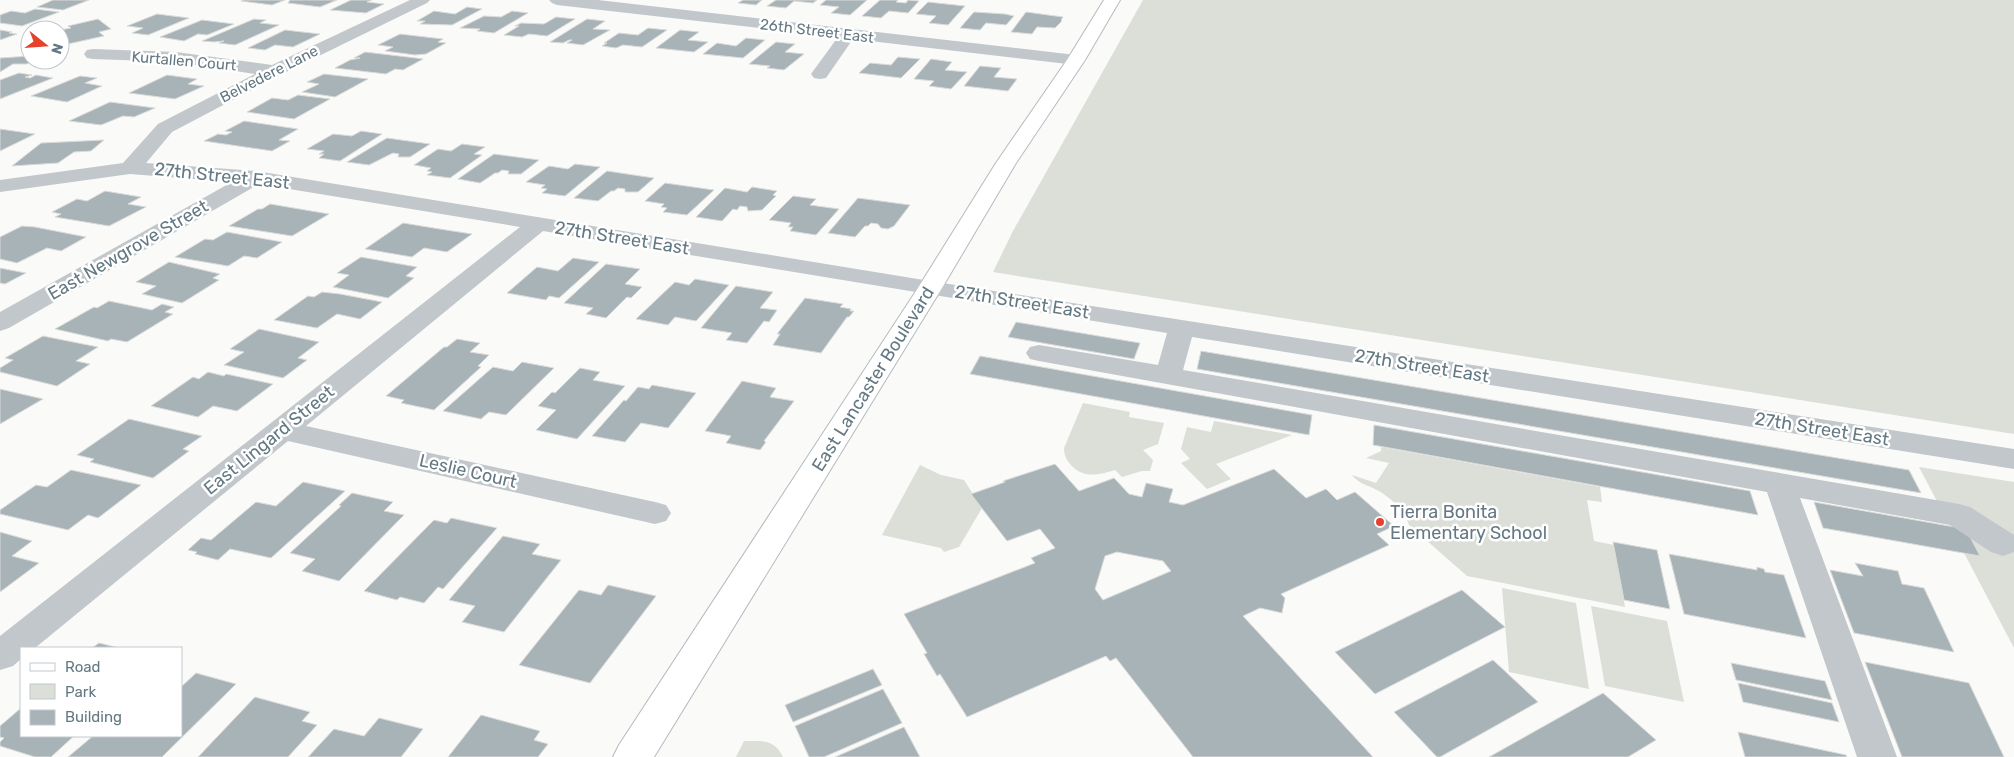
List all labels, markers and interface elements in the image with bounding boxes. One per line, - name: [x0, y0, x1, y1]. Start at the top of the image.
- street label: 26th Street East: [759, 15, 875, 47]
- north arrow: [20, 20, 70, 70]
- text: N: [47, 41, 67, 56]
- street label: Belvedere Lane: [217, 42, 321, 106]
- street label: Kurtallen Court: [131, 47, 237, 75]
- street label: 27th Street East: [153, 158, 291, 194]
- street label: East Newgrove Street: [44, 195, 212, 305]
- street label: 27th Street East: [553, 217, 691, 259]
- street label: 27th Street East: [953, 281, 1091, 323]
- street label: East Lancaster Boulevard: [807, 283, 939, 475]
- street label: 27th Street East: [1353, 345, 1491, 387]
- street label: East Lingard Street: [199, 381, 339, 499]
- street label: 27th Street East: [1753, 408, 1891, 450]
- street label: Leslie Court: [417, 449, 519, 493]
- place label: Tierra Bonita Elementary School: [1390, 501, 1547, 544]
- marker: Tierra Bonita Elementary School: [1374, 516, 1386, 528]
- legend: [20, 647, 182, 737]
- text: Road: [65, 658, 101, 676]
- text: Park: [65, 683, 96, 701]
- text: Building: [65, 708, 122, 726]

